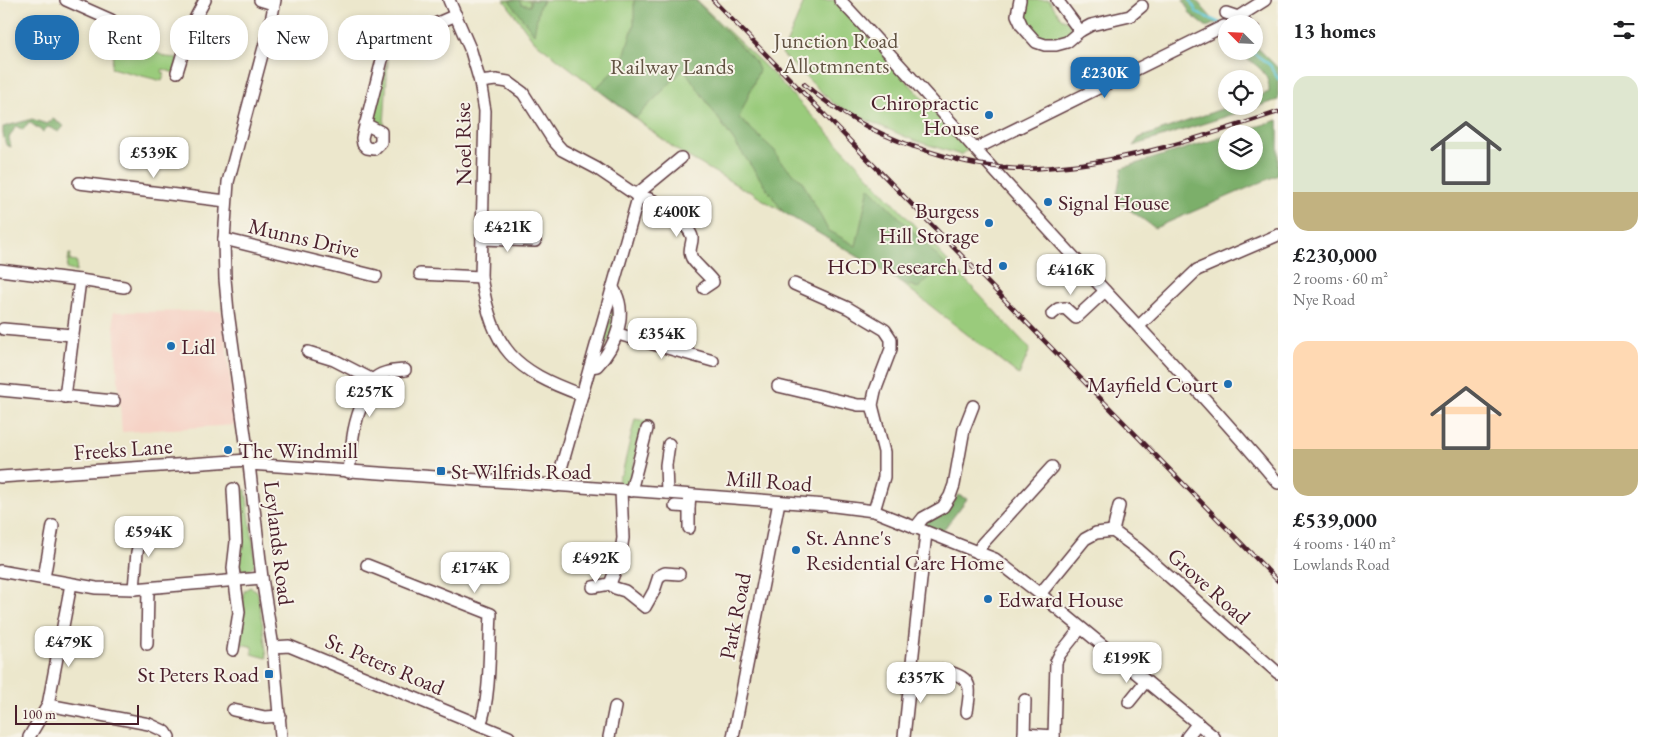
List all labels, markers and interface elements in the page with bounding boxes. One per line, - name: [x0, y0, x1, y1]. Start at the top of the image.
- chip: Buy: [15, 15, 79, 60]
- chip: Rent: [89, 15, 160, 60]
- chip: Filters: [170, 15, 248, 60]
- chip: New: [258, 15, 328, 60]
- chip: Apartment: [338, 15, 450, 60]
- north arrow: [1218, 15, 1262, 60]
- map controls: [1218, 15, 1263, 170]
- icon: filters: [1610, 16, 1638, 44]
- text: 13 homes: [1293, 17, 1376, 44]
- park label: Junction Road Allotmnents: [772, 26, 899, 80]
- park label: Railway Lands: [610, 52, 734, 81]
- pin: £230K: [1070, 56, 1140, 99]
- text: £230K: [1082, 62, 1128, 83]
- button: locate: [1218, 70, 1263, 115]
- place label: Chiropractic House: [871, 88, 979, 142]
- street label: Noel Rise: [448, 102, 478, 186]
- icon: home: [1421, 108, 1511, 198]
- marker: Chiropractic House: [983, 109, 995, 121]
- button: layers: [1218, 125, 1263, 170]
- pin: £539K: [119, 136, 189, 179]
- text: £539K: [131, 142, 177, 163]
- place label: Signal House: [1058, 188, 1170, 217]
- pin: £400K: [642, 196, 712, 238]
- place label: Burgess Hill Storage: [879, 196, 979, 250]
- marker: Signal House: [1042, 196, 1054, 208]
- text: £400K: [654, 201, 700, 222]
- pin: £421K: [473, 210, 543, 253]
- street label: Munns Drive: [246, 211, 363, 265]
- text: £421K: [485, 216, 531, 237]
- marker: Burgess Hill Storage: [983, 217, 995, 229]
- text: £230,000: [1293, 241, 1377, 268]
- place label: HCD Research Ltd: [827, 252, 994, 281]
- pin: £416K: [1036, 254, 1106, 296]
- text: £416K: [1048, 259, 1094, 280]
- marker: HCD Research Ltd: [997, 260, 1009, 272]
- text: 2 rooms · 60 m²: [1293, 268, 1388, 289]
- text: Nye Road: [1293, 289, 1355, 310]
- pin: £354K: [627, 318, 697, 360]
- text: £354K: [639, 323, 685, 344]
- place label: Lidl: [181, 332, 216, 361]
- marker: Lidl: [165, 340, 177, 352]
- place label: Mayfield Court: [1087, 370, 1218, 399]
- icon: home: [1421, 373, 1511, 463]
- pin: £257K: [335, 376, 405, 418]
- marker: Mayfield Court: [1222, 378, 1234, 390]
- text: £257K: [347, 381, 393, 402]
- street label: Freeks Lane: [73, 431, 174, 467]
- place label: The Windmill: [238, 436, 358, 465]
- marker: The Windmill: [222, 444, 234, 456]
- place label: St Wilfrids Road: [451, 457, 592, 486]
- street label: Mill Road: [725, 464, 814, 499]
- marker: St Wilfrids Road: [435, 465, 447, 477]
- street label: Leylands Road: [257, 479, 301, 608]
- text: £539,000: [1293, 506, 1377, 533]
- pin: £594K: [114, 516, 184, 558]
- text: £594K: [126, 521, 172, 542]
- place label: St. Anne's Residential Care Home: [806, 523, 1004, 577]
- text: 4 rooms · 140 m²: [1293, 533, 1396, 554]
- street label: Grove Road: [1161, 541, 1257, 632]
- pin: £492K: [561, 542, 631, 584]
- marker: St. Anne's Residential Care Home: [790, 544, 802, 556]
- text: £492K: [573, 547, 619, 568]
- pin: £174K: [440, 552, 510, 594]
- text: Lowlands Road: [1293, 554, 1390, 575]
- text: £174K: [452, 557, 498, 578]
- street label: Park Road: [712, 569, 758, 662]
- place label: Edward House: [998, 585, 1124, 614]
- marker: Edward House: [982, 593, 994, 605]
- pin: £479K: [34, 626, 104, 668]
- street label: St. Peters Road: [321, 626, 450, 702]
- text: £479K: [46, 631, 92, 652]
- pin: £199K: [1092, 642, 1162, 684]
- text: £199K: [1104, 647, 1150, 668]
- place label: St Peters Road: [137, 660, 260, 689]
- pin: £357K: [886, 662, 956, 704]
- text: £357K: [898, 667, 944, 688]
- marker: St Peters Road: [263, 668, 275, 680]
- scale bar: [15, 702, 139, 725]
- text: 100 m: [22, 705, 56, 723]

